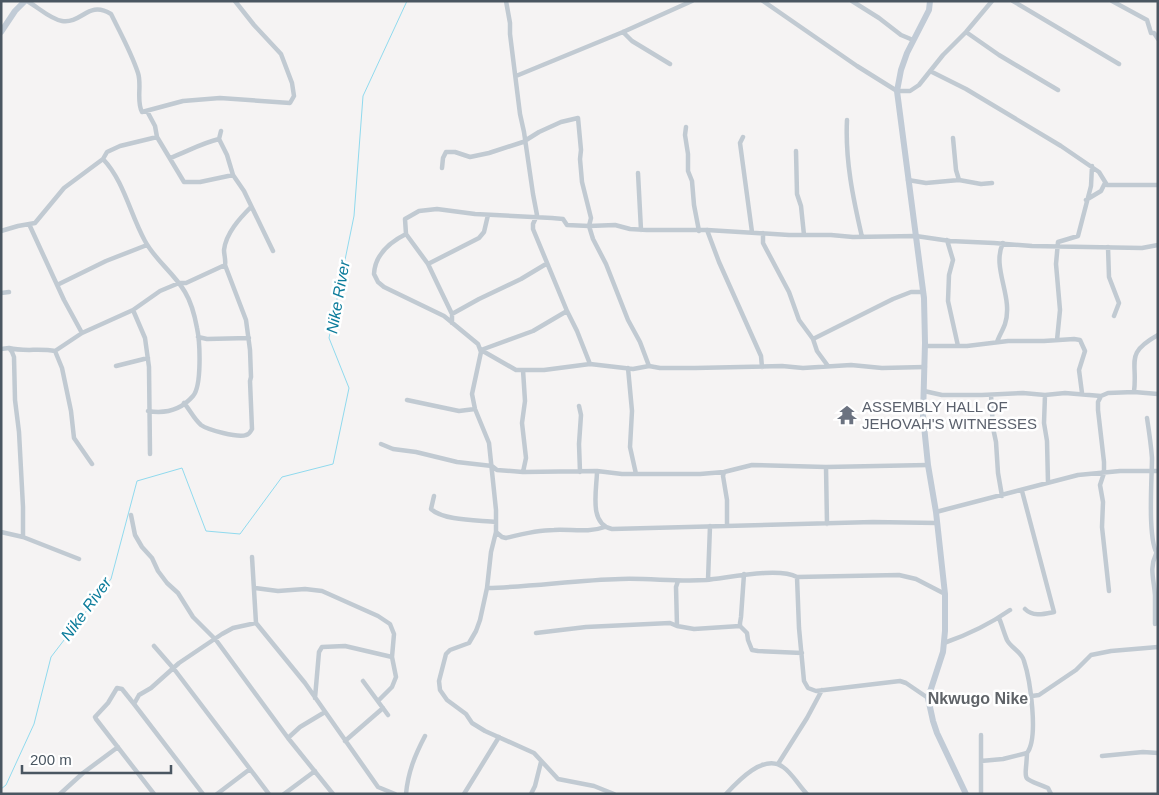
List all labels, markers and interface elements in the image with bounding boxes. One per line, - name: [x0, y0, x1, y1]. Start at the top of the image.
- water label: Nike River: [323, 259, 353, 335]
- place label: ASSEMBLY HALL OF JEHOVAH'S WITNESSES: [862, 398, 1037, 432]
- temple icon: ASSEMBLY HALL OF JEHOVAH'S WITNESSES: [836, 404, 858, 426]
- water label: Nike River: [57, 574, 115, 644]
- district label: Nkwugo Nike: [928, 690, 1028, 707]
- scale bar: [22, 742, 171, 774]
- text: 200 m: [30, 751, 72, 768]

